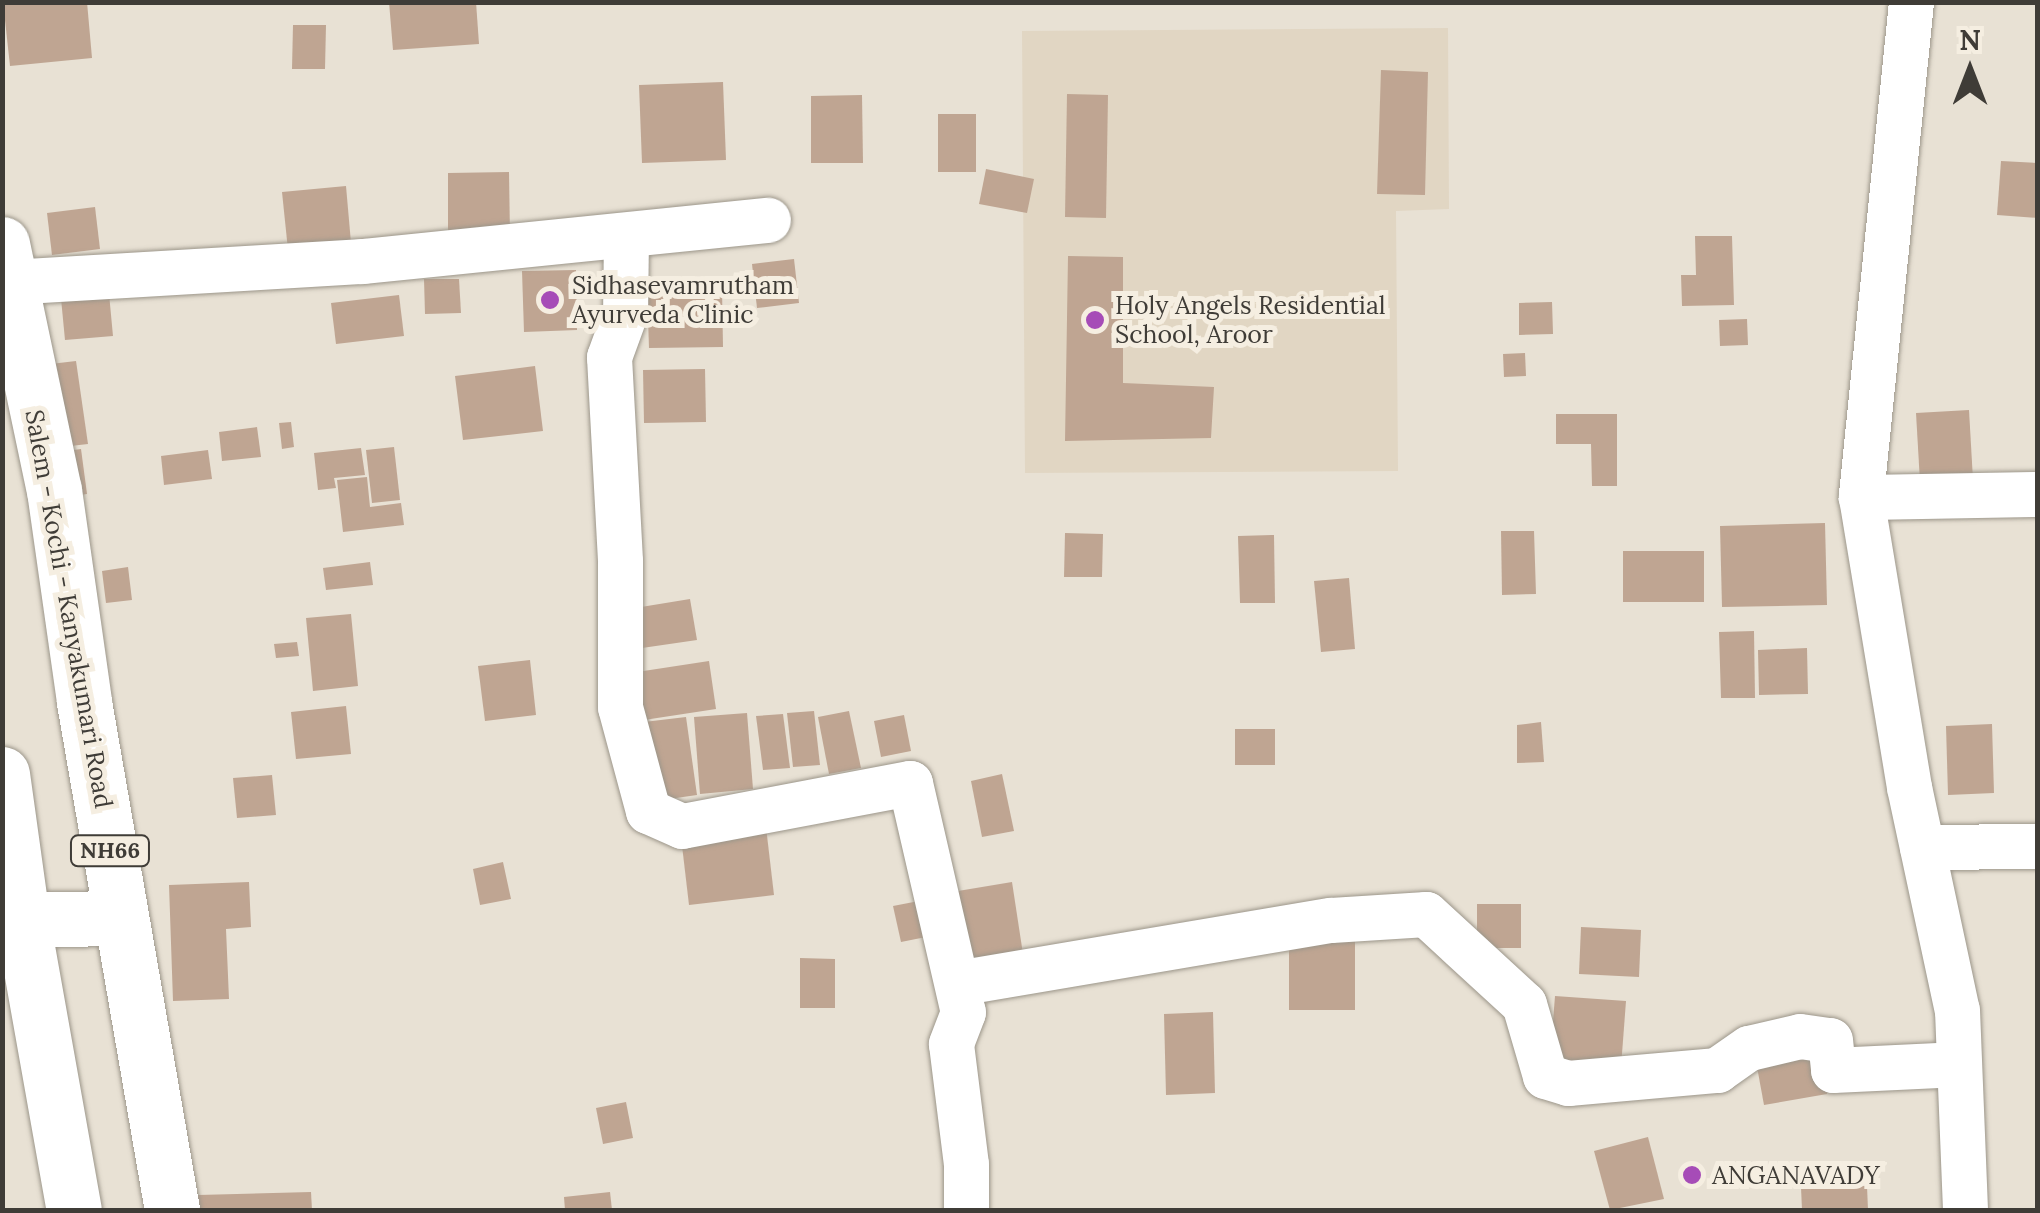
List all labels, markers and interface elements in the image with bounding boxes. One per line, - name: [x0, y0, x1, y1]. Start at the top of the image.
- north arrow: [1920, 20, 2020, 120]
- text: N: [1959, 22, 1981, 58]
- place label: Sidhasevamrutham Ayurveda Clinic: [572, 271, 794, 330]
- marker: Sidhasevamrutham Ayurveda Clinic: [537, 287, 563, 313]
- place label: Holy Angels Residential School, Aroor: [1115, 291, 1386, 350]
- marker: Holy Angels Residential School, Aroor: [1084, 309, 1106, 331]
- street label: Salem - Kochi - Kanyakumari Road: [19, 407, 119, 811]
- road number: NH66: [68, 834, 152, 868]
- place label: ANGANAVADY: [1712, 1160, 1880, 1190]
- marker: ANGANAVADY: [1681, 1164, 1703, 1186]

